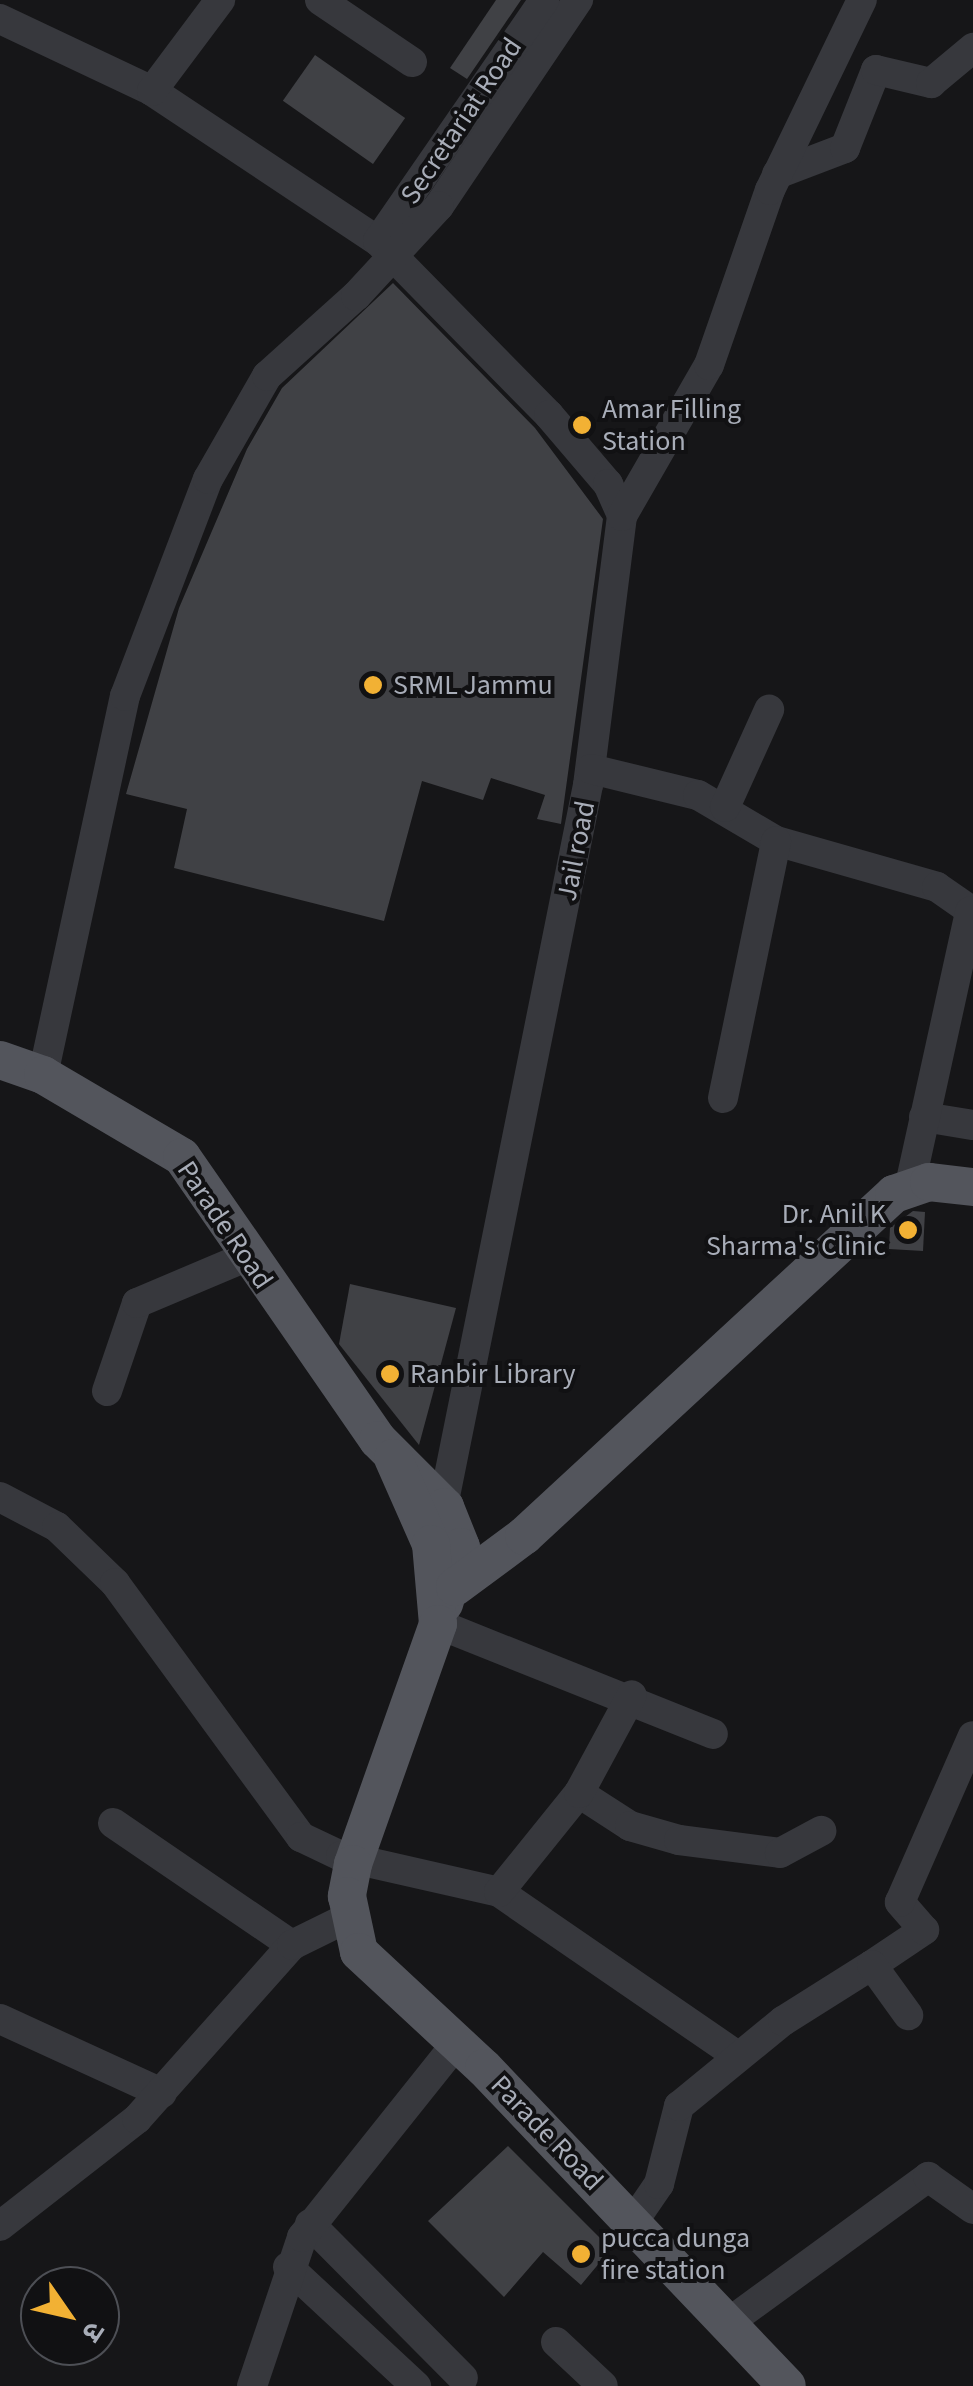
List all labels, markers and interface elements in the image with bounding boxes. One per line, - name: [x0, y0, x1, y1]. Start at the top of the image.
- street label: Secretariat Road: [393, 32, 529, 210]
- place label: Amar Filling Station: [602, 392, 741, 458]
- marker: Amar Filling Station: [571, 414, 593, 436]
- place label: SRML Jammu: [393, 668, 553, 702]
- marker: SRML Jammu: [362, 674, 384, 696]
- street label: Jail road: [550, 798, 602, 904]
- street label: Parade Road: [170, 1155, 280, 1295]
- place label: Dr. Anil K Sharma's Clinic: [706, 1197, 886, 1263]
- marker: Dr. Anil K Sharma's Clinic: [895, 1217, 921, 1243]
- place label: Ranbir Library: [410, 1357, 576, 1391]
- marker: Ranbir Library: [379, 1363, 401, 1385]
- street label: Parade Road: [484, 2068, 610, 2198]
- place label: pucca dunga fire station: [601, 2221, 750, 2287]
- marker: pucca dunga fire station: [570, 2243, 592, 2265]
- north arrow: [20, 2266, 120, 2366]
- text: उ: [72, 2314, 114, 2350]

